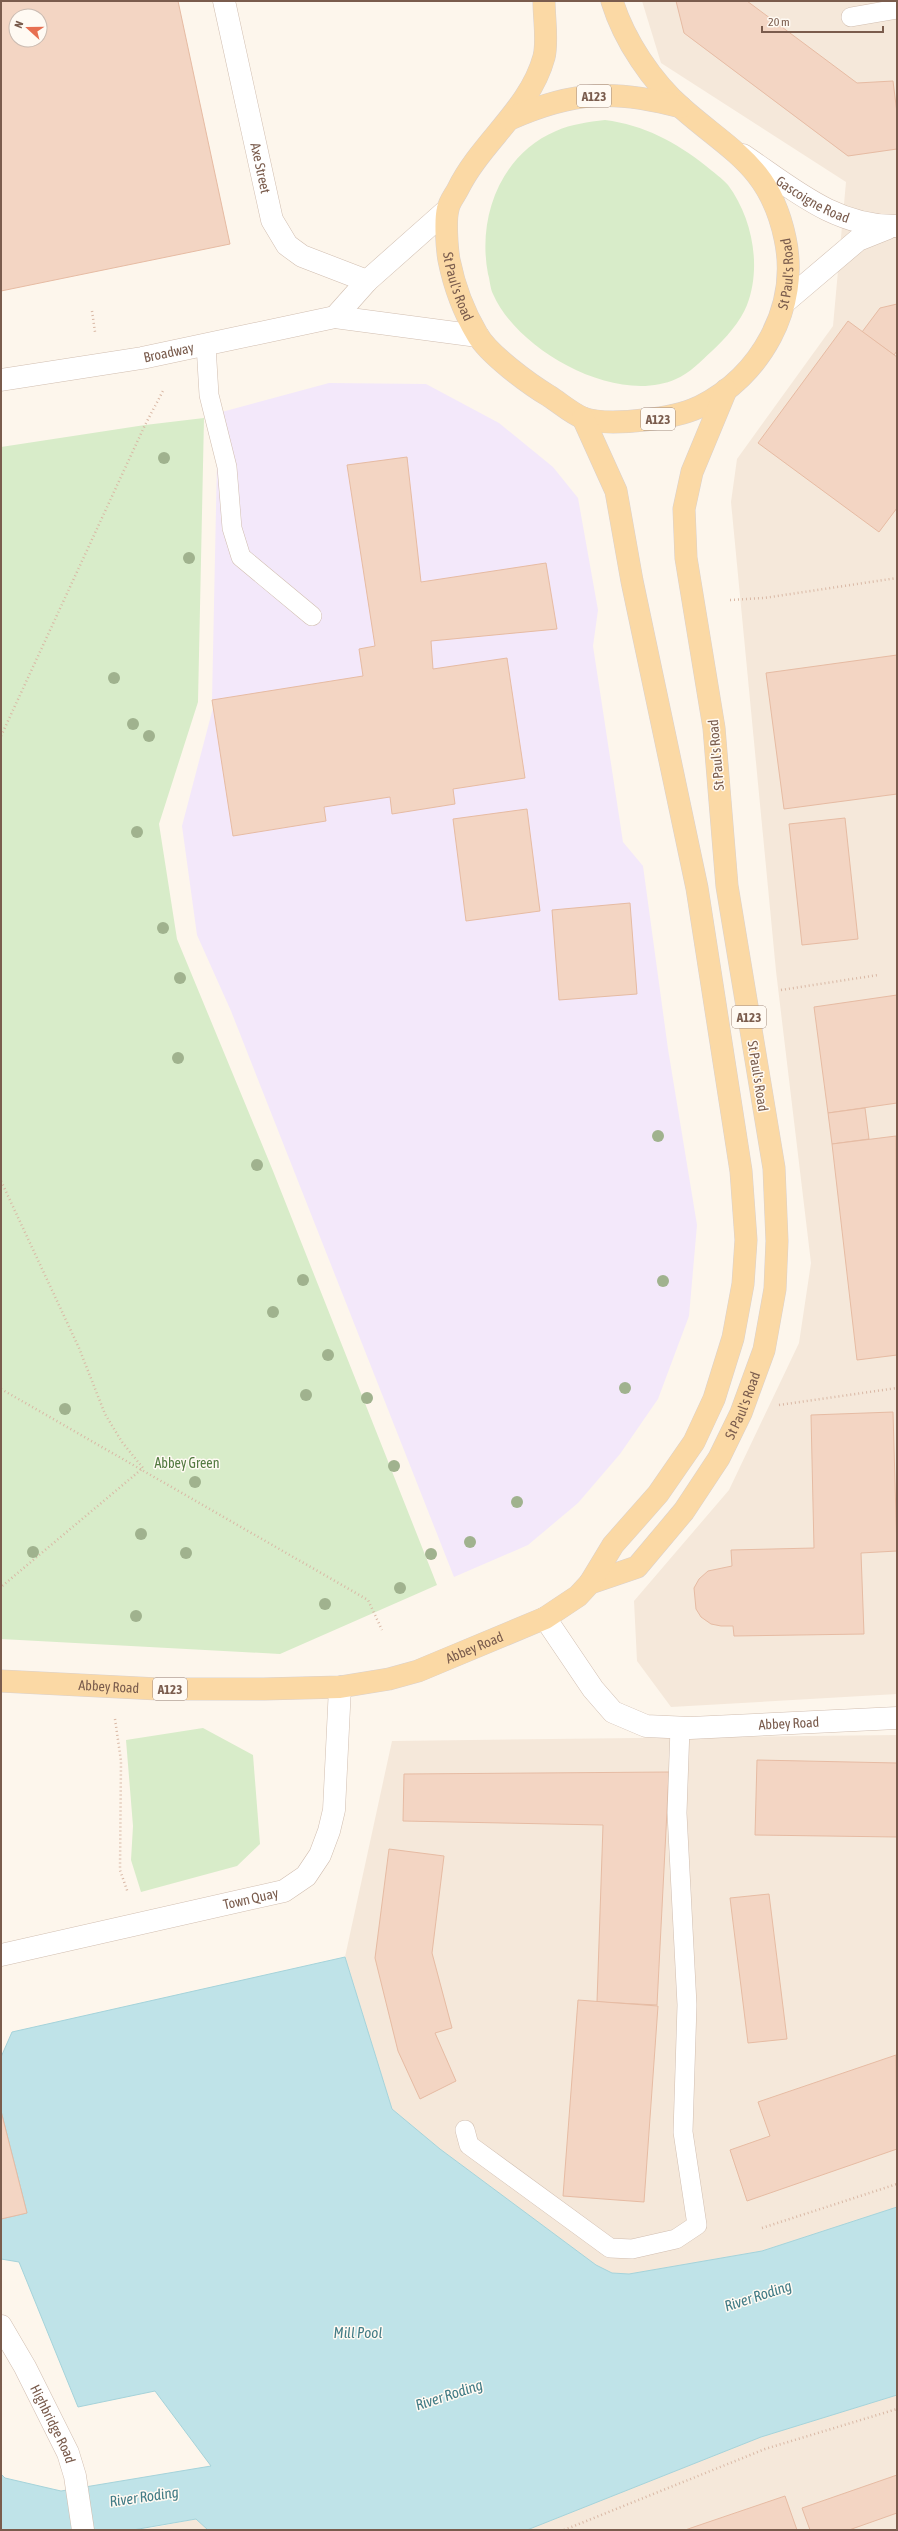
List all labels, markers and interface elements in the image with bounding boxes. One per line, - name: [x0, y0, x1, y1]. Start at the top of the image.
- north arrow: [8, 8, 48, 48]
- scale bar: [762, 8, 883, 34]
- text: 20 m: [768, 15, 790, 29]
- text: N: [12, 19, 25, 30]
- road number: A123: [577, 85, 611, 107]
- street label: Axe Street: [247, 141, 274, 195]
- street label: Gascoigne Road: [773, 173, 852, 226]
- street label: St Paul's Road: [774, 237, 796, 311]
- street label: St Paul's Road: [440, 251, 477, 323]
- street label: Broadway: [142, 339, 196, 365]
- road number: A123: [641, 408, 675, 430]
- street label: St Paul's Road: [705, 719, 727, 791]
- road number: A123: [732, 1006, 766, 1028]
- street label: St Paul's Road: [745, 1040, 771, 1112]
- street label: St Paul's Road: [721, 1370, 763, 1442]
- park label: Abbey Green: [154, 1455, 220, 1471]
- street label: Abbey Road: [443, 1628, 505, 1667]
- street label: Abbey Road: [78, 1677, 140, 1696]
- road number: A123: [153, 1678, 187, 1700]
- street label: Abbey Road: [758, 1714, 820, 1733]
- street label: Town Quay: [222, 1884, 280, 1913]
- water label: River Roding: [722, 2277, 794, 2314]
- water label: Mill Pool: [334, 2324, 382, 2341]
- water label: River Roding: [413, 2376, 485, 2413]
- street label: Highbridge Road: [27, 2382, 79, 2465]
- water label: River Roding: [108, 2483, 180, 2510]

